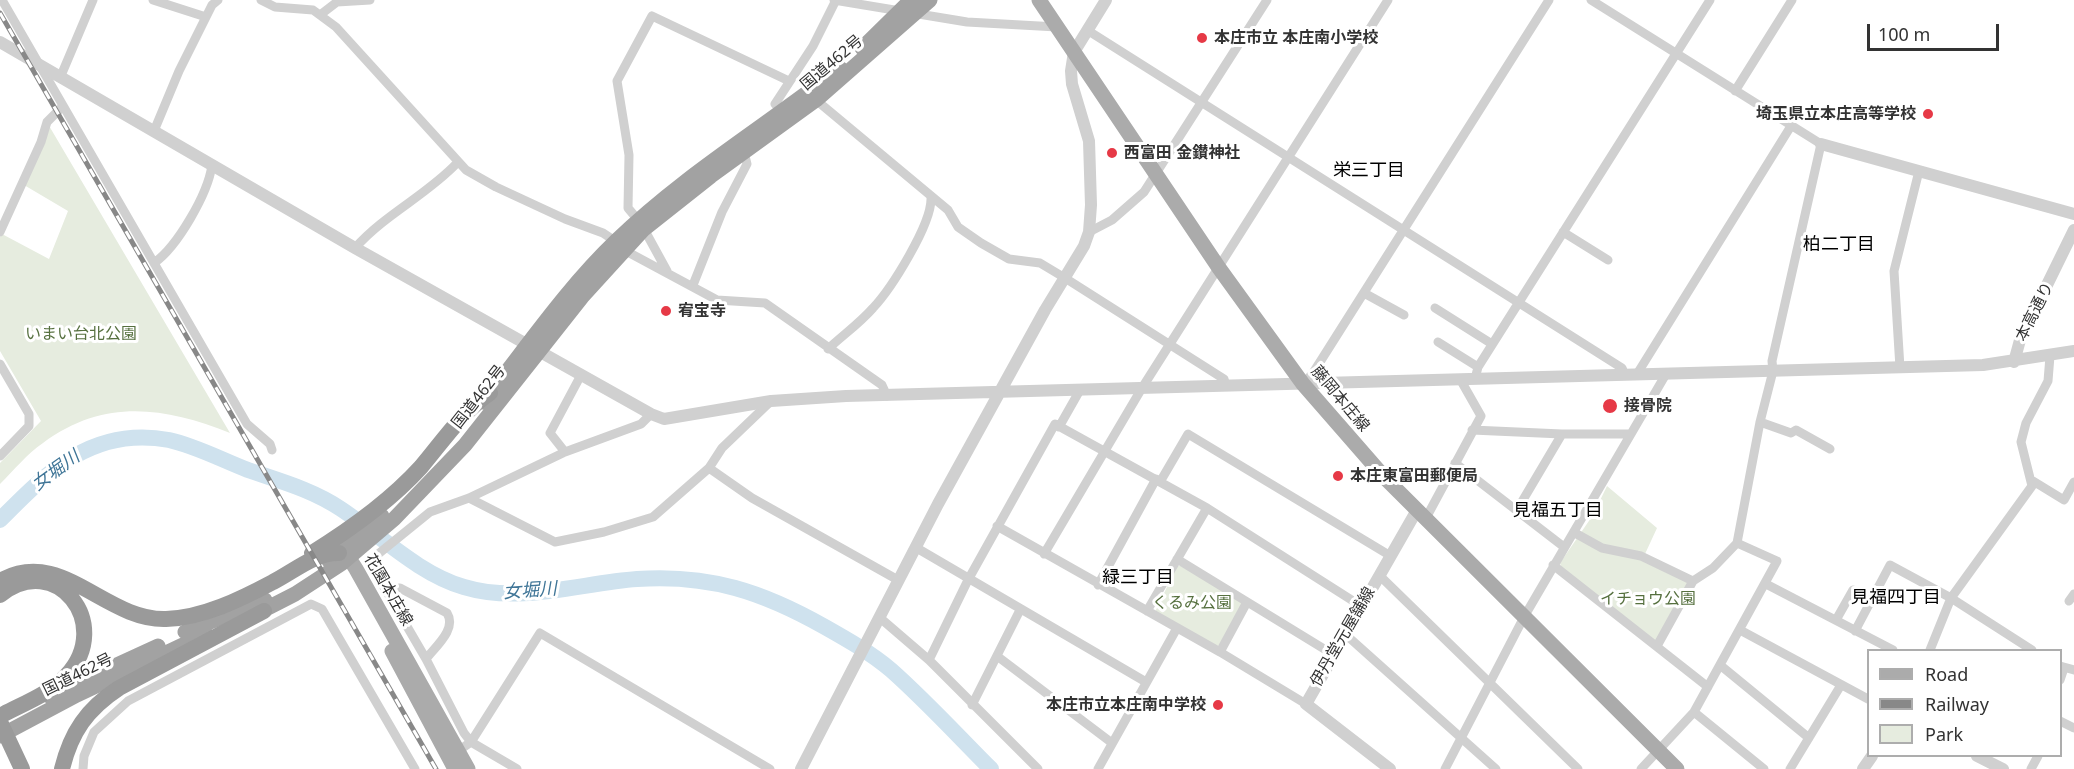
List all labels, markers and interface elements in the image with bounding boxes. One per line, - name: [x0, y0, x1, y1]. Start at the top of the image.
- scale bar: [1870, 12, 2002, 50]
- text: 100 m: [1878, 22, 1930, 46]
- place label: 本庄市立 本庄南小学校: [1214, 28, 1378, 48]
- street label: 国道462号: [797, 31, 867, 95]
- marker: 本庄市立 本庄南小学校: [1195, 31, 1209, 45]
- place label: 埼玉県立本庄高等学校: [1756, 104, 1916, 124]
- marker: 埼玉県立本庄高等学校: [1921, 107, 1935, 121]
- place label: 西富田 金鑚神社: [1124, 143, 1240, 163]
- marker: 西富田 金鑚神社: [1105, 146, 1119, 160]
- district label: 栄三丁目: [1333, 160, 1405, 182]
- district label: 柏二丁目: [1803, 234, 1875, 256]
- street label: 本高通り: [2012, 279, 2058, 345]
- place label: 宥宝寺: [678, 301, 726, 321]
- marker: 宥宝寺: [659, 304, 673, 318]
- park label: いまい台北公園: [25, 324, 137, 344]
- street label: 国道462号: [448, 361, 510, 433]
- street label: 藤岡本庄線: [1307, 362, 1373, 436]
- place label: 接骨院: [1624, 396, 1672, 416]
- marker: 接骨院: [1601, 397, 1619, 415]
- water label: 女堀川: [28, 446, 84, 496]
- place label: 本庄東富田郵便局: [1350, 466, 1478, 486]
- marker: 本庄東富田郵便局: [1331, 469, 1345, 483]
- district label: 見福五丁目: [1513, 500, 1603, 522]
- street label: 花園本庄線: [360, 551, 416, 629]
- district label: 緑三丁目: [1102, 567, 1174, 589]
- water label: 女堀川: [502, 578, 558, 604]
- street label: 伊丹堂元屋舗線: [1307, 584, 1379, 690]
- district label: 見福四丁目: [1851, 587, 1941, 609]
- park label: イチョウ公園: [1600, 589, 1696, 609]
- park label: くるみ公園: [1152, 593, 1232, 613]
- legend: [1867, 649, 2062, 757]
- street label: 国道462号: [40, 650, 116, 700]
- text: Road: [1925, 662, 1968, 686]
- text: Railway: [1925, 692, 1989, 716]
- place label: 本庄市立本庄南中学校: [1046, 695, 1206, 715]
- marker: 本庄市立本庄南中学校: [1211, 698, 1225, 712]
- text: Park: [1925, 722, 1963, 746]

